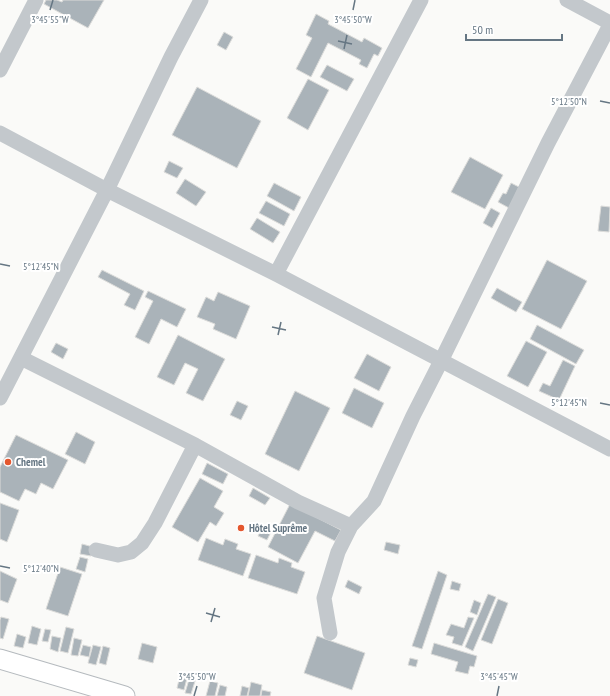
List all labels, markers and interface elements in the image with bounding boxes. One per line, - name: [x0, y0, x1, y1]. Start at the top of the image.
- text: 3°45'55"W: [31, 13, 69, 26]
- text: 3°45'50"W: [334, 13, 372, 26]
- scale bar: [466, 16, 562, 42]
- text: 50 m: [472, 22, 493, 37]
- text: 5°12'50"N: [551, 95, 587, 108]
- text: 5°12'45"N: [23, 260, 59, 273]
- text: 5°12'45"N: [551, 396, 587, 409]
- place label: Chemel: [16, 455, 46, 469]
- marker: Chemel: [3, 457, 13, 467]
- place label: Hôtel Suprême: [249, 521, 307, 535]
- marker: Hôtel Suprême: [236, 523, 246, 533]
- text: 5°12'40"N: [23, 562, 59, 575]
- text: 3°45'50"W: [178, 670, 216, 683]
- text: 3°45'45"W: [480, 670, 518, 683]

